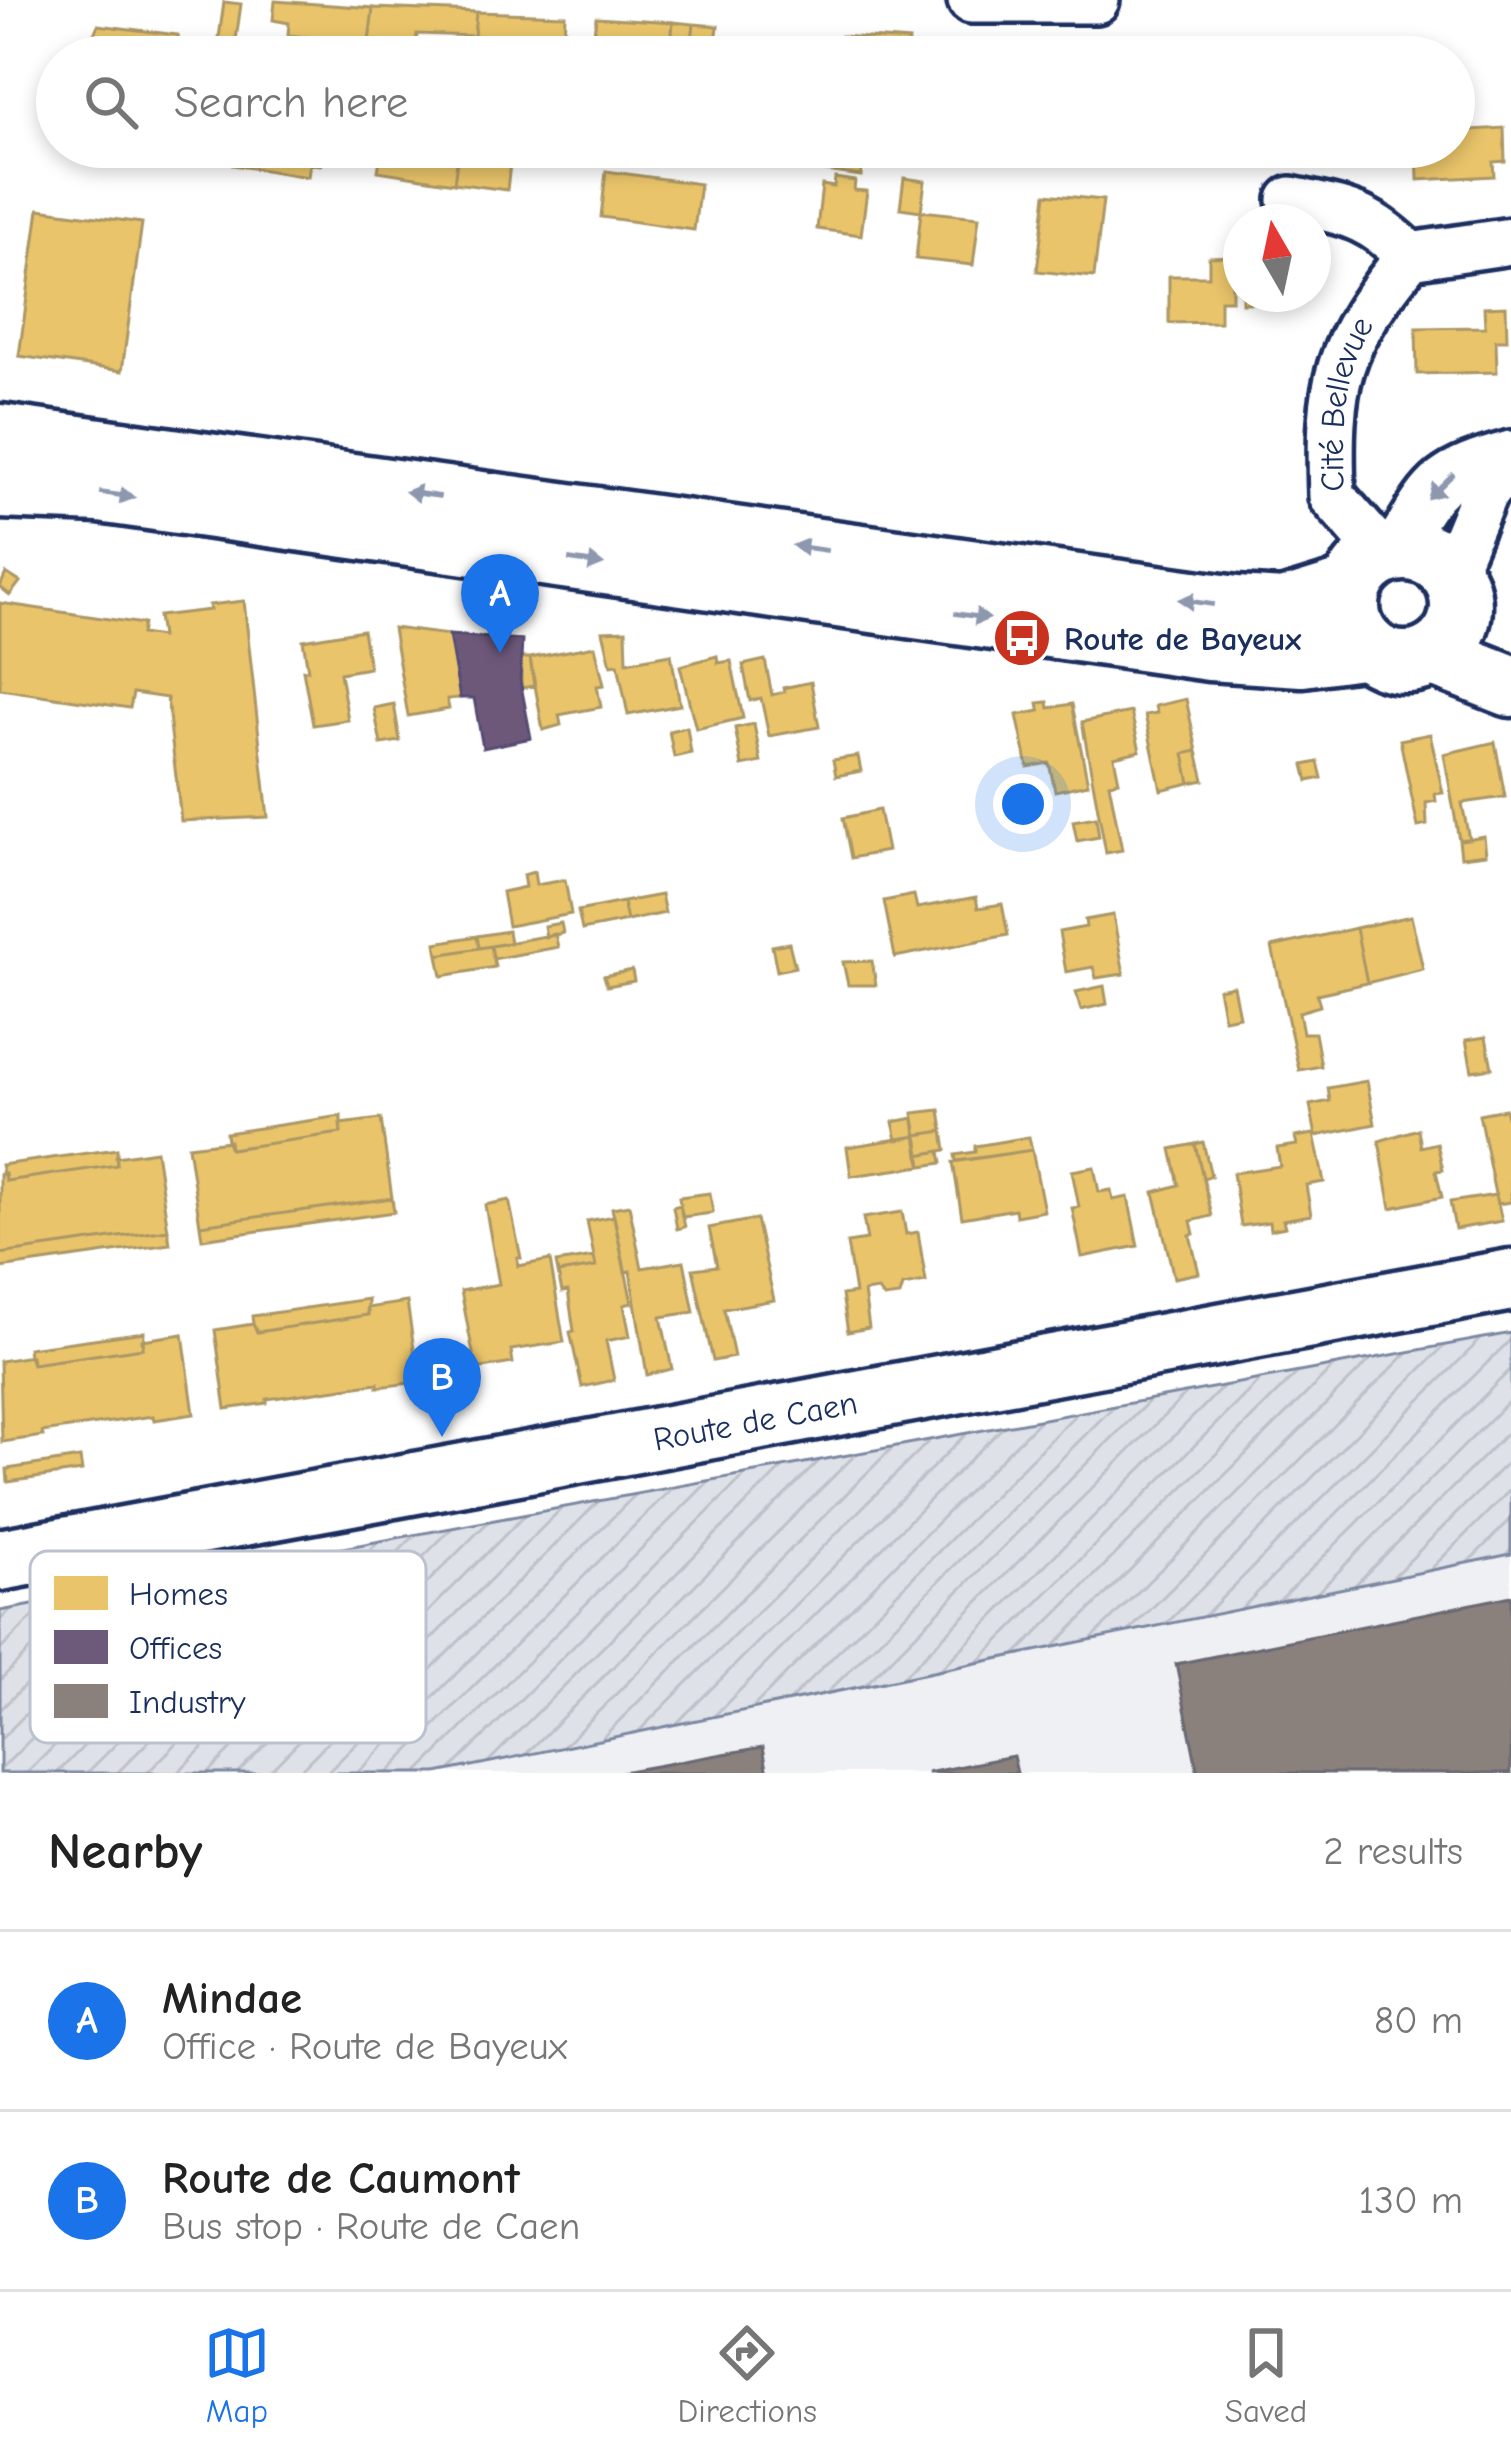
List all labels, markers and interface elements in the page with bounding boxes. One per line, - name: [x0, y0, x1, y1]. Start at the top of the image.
- search box: [36, 36, 1475, 168]
- icon: search: [78, 69, 144, 135]
- text: Search here: [174, 76, 408, 128]
- north arrow: [1223, 204, 1331, 312]
- street label: Cité Bellevue: [1313, 310, 1381, 492]
- one-way arrow: [1427, 472, 1456, 500]
- one-way arrow: [404, 484, 442, 503]
- one-way arrow: [98, 486, 136, 505]
- one-way arrow: [790, 538, 828, 557]
- one-way arrow: [568, 553, 605, 572]
- pin: A: [461, 554, 539, 653]
- one-way arrow: [1177, 592, 1214, 611]
- one-way arrow: [954, 607, 991, 626]
- bus stop icon: Route de Bayeux: [991, 607, 1053, 669]
- place label: Route de Bayeux: [1064, 620, 1302, 658]
- your location: [993, 774, 1053, 834]
- pin: B: [403, 1338, 481, 1437]
- street label: Route de Caen: [650, 1384, 860, 1459]
- legend: [30, 1551, 426, 1743]
- text: Homes: [129, 1575, 228, 1613]
- text: Offices: [129, 1629, 222, 1667]
- text: Industry: [129, 1683, 246, 1721]
- text: Nearby: [48, 1822, 202, 1881]
- text: 2 results: [1323, 1829, 1463, 1874]
- text: Mindae: [162, 1972, 302, 2024]
- text: A: [76, 1998, 98, 2043]
- text: 80 m: [1374, 1998, 1463, 2043]
- text: Office · Route de Bayeux: [162, 2024, 567, 2069]
- text: Route de Caumont: [162, 2152, 520, 2204]
- text: B: [75, 2178, 99, 2223]
- text: 130 m: [1359, 2178, 1463, 2223]
- text: Bus stop · Route de Caen: [162, 2204, 580, 2249]
- tab: Map: [204, 2320, 270, 2430]
- tab: Directions: [678, 2320, 817, 2430]
- tab: Saved: [1225, 2320, 1307, 2430]

